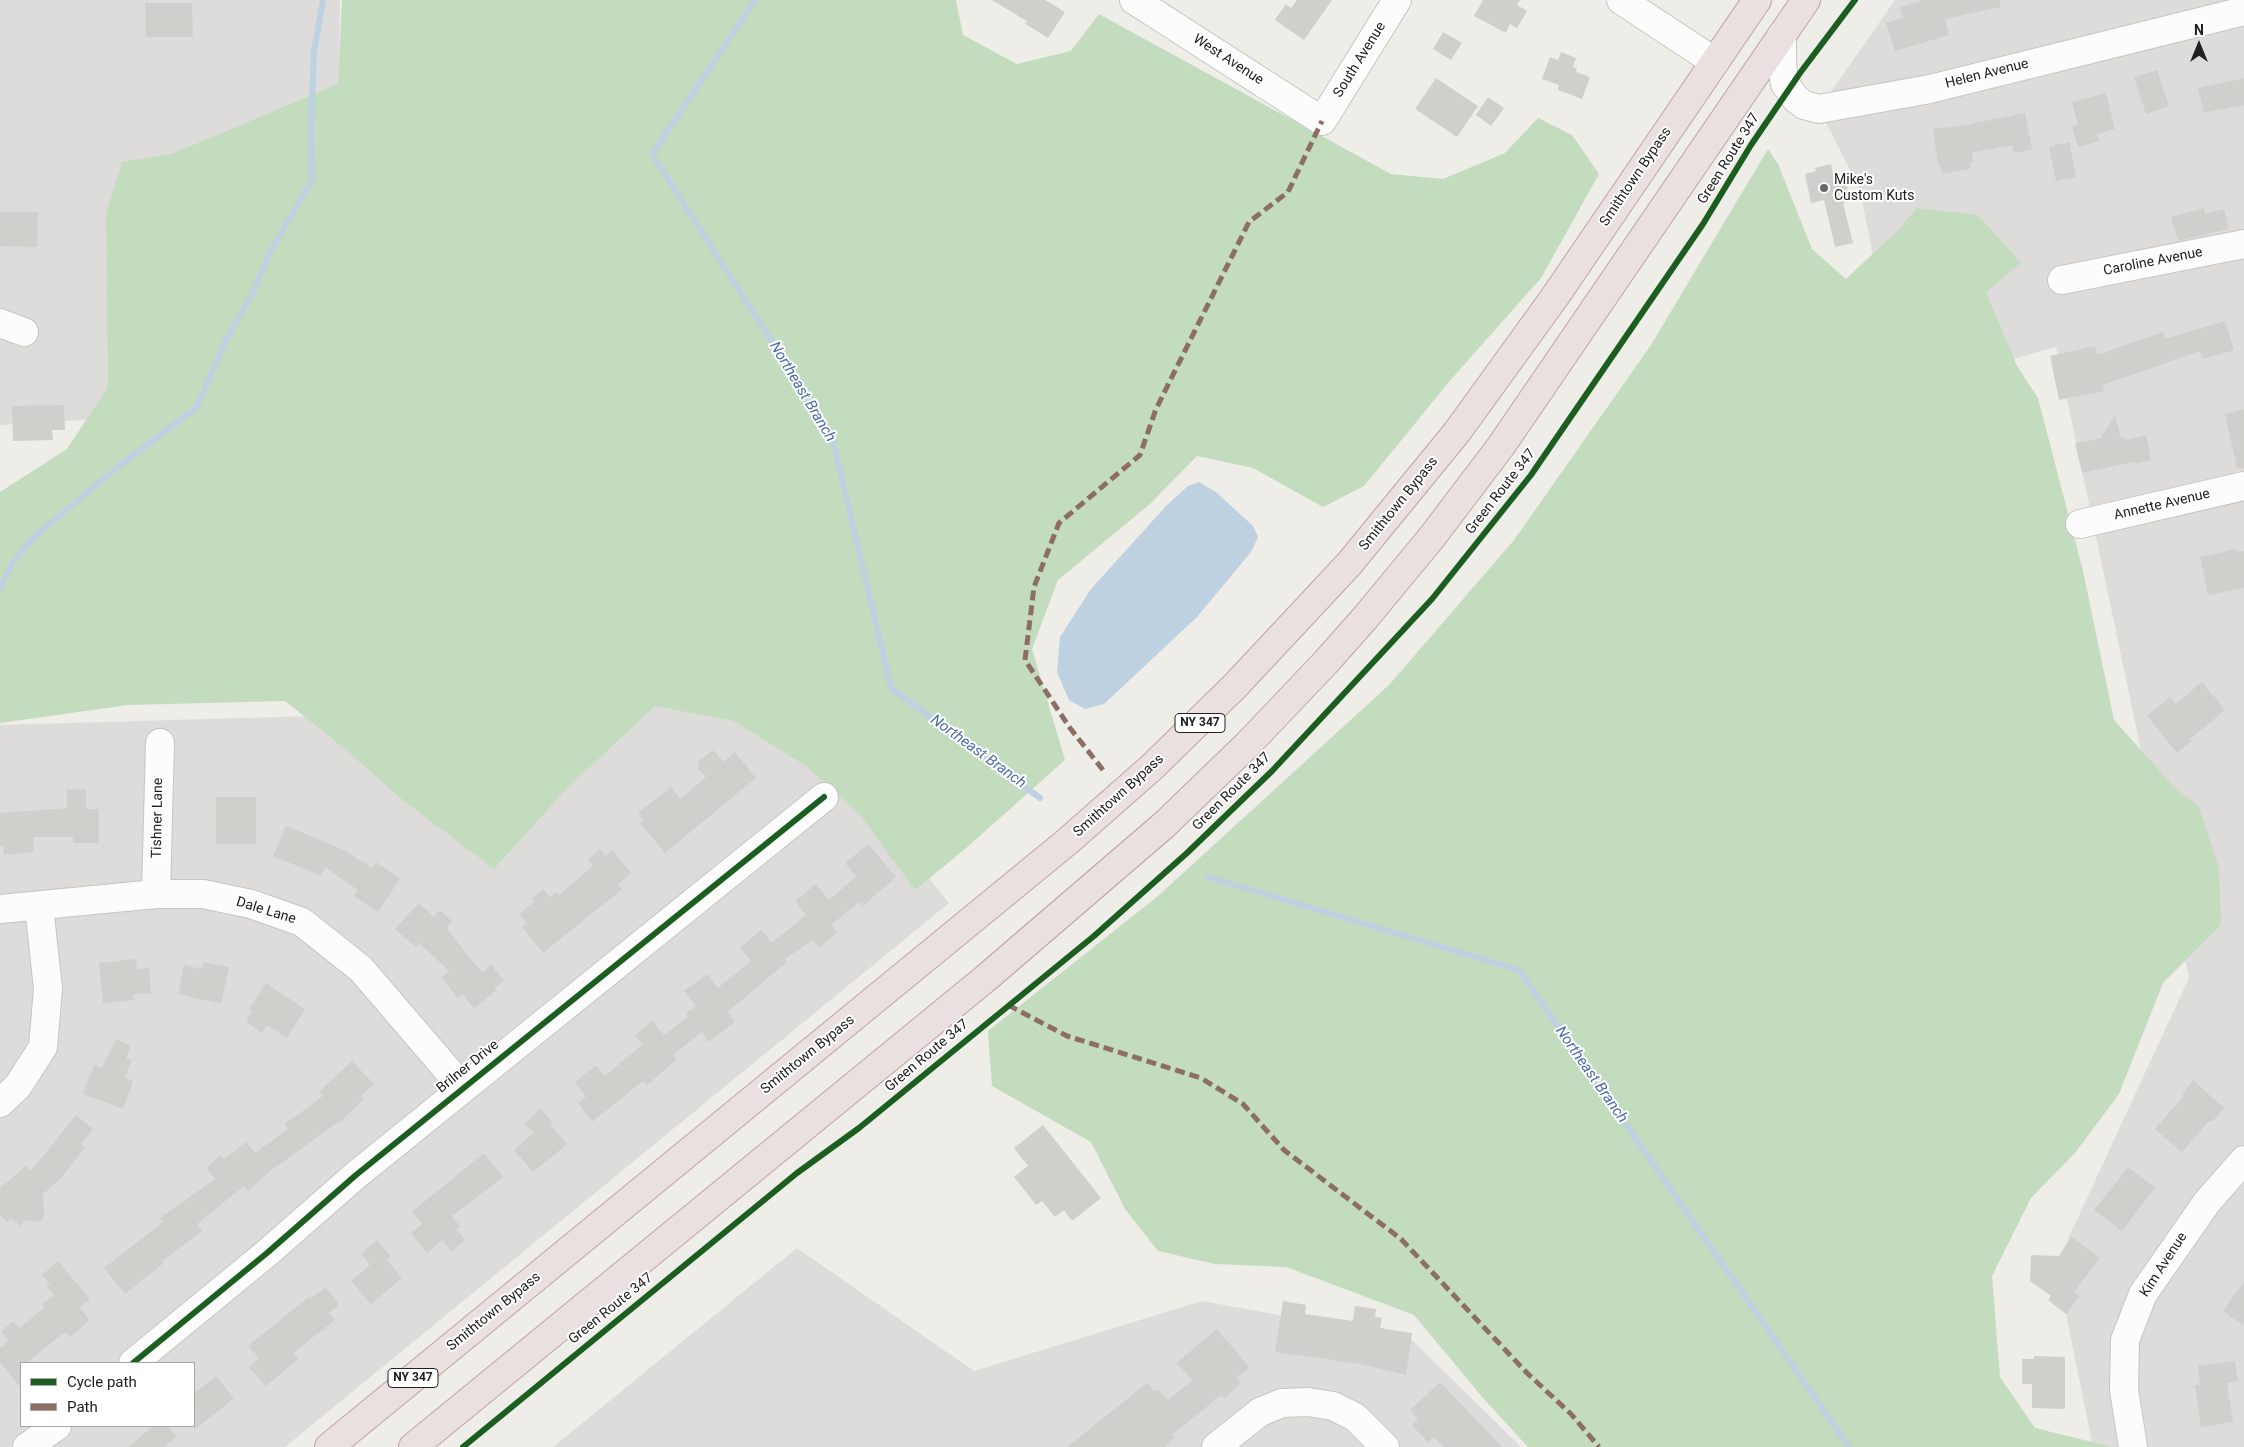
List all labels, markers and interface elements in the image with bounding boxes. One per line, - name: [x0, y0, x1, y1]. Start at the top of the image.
- street label: South Avenue: [1330, 19, 1390, 101]
- north arrow: [2174, 20, 2224, 70]
- text: N: [2194, 22, 2204, 38]
- street label: West Avenue: [1190, 31, 1266, 89]
- street label: Helen Avenue: [1944, 56, 2030, 92]
- street label: Green Route 347: [1694, 111, 1764, 207]
- street label: Smithtown Bypass: [1597, 124, 1675, 230]
- place label: Mike's Custom Kuts: [1834, 172, 1914, 204]
- marker: Mike's Custom Kuts: [1818, 182, 1830, 194]
- street label: Caroline Avenue: [2102, 244, 2204, 280]
- water label: Northeast Branch: [765, 339, 839, 445]
- street label: Green Route 347: [1462, 446, 1540, 538]
- street label: Smithtown Bypass: [1356, 454, 1442, 554]
- street label: Annette Avenue: [2112, 486, 2212, 524]
- water label: Northeast Branch: [927, 711, 1029, 793]
- road number: NY 347: [1175, 714, 1225, 732]
- street label: Green Route 347: [1189, 749, 1275, 835]
- street label: Smithtown Bypass: [1070, 751, 1168, 841]
- street label: Tishner Lane: [149, 778, 167, 858]
- street label: Dale Lane: [234, 894, 298, 928]
- street label: Smithtown Bypass: [758, 1012, 858, 1098]
- street label: Green Route 347: [882, 1016, 972, 1096]
- water label: Northeast Branch: [1551, 1023, 1631, 1127]
- street label: Brilner Drive: [434, 1037, 502, 1097]
- street label: Kim Avenue: [2137, 1230, 2191, 1300]
- street label: Smithtown Bypass: [444, 1269, 544, 1355]
- street label: Green Route 347: [565, 1270, 657, 1348]
- legend: [20, 1362, 195, 1427]
- road number: NY 347: [388, 1369, 438, 1388]
- text: Cycle path: [67, 1373, 137, 1391]
- text: Path: [67, 1398, 98, 1416]

